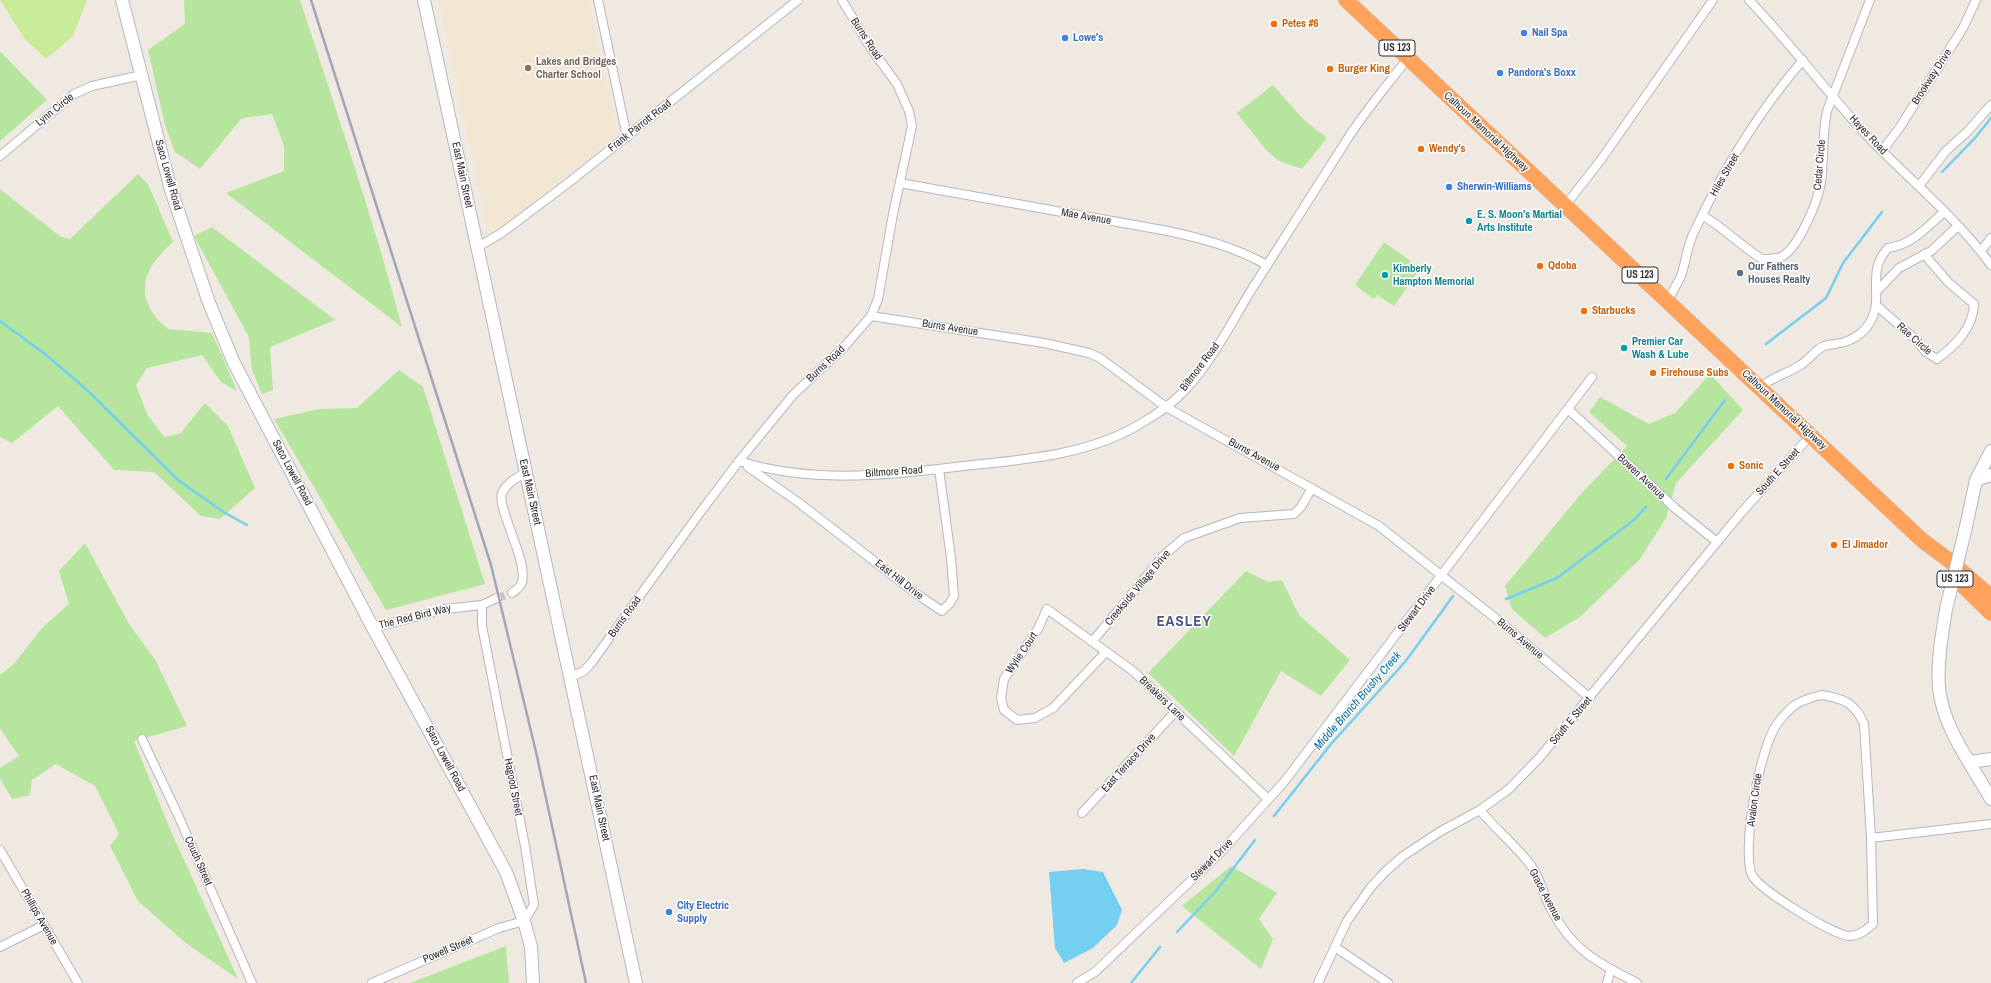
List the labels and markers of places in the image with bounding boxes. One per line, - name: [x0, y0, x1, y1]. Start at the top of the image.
- place label: Petes #6: [1282, 17, 1319, 31]
- marker: Petes #6: [1269, 19, 1279, 29]
- place label: Nail Spa: [1532, 26, 1568, 40]
- marker: Nail Spa: [1519, 28, 1529, 38]
- place label: Lowe's: [1073, 31, 1103, 45]
- marker: Lowe's: [1060, 33, 1070, 43]
- place label: Lakes and Bridges Charter School: [536, 55, 616, 81]
- place label: Burger King: [1338, 62, 1390, 76]
- marker: Lakes and Bridges Charter School: [523, 63, 533, 73]
- marker: Burger King: [1325, 64, 1335, 74]
- place label: Pandora's Boxx: [1508, 66, 1576, 80]
- marker: Pandora's Boxx: [1495, 68, 1505, 78]
- place label: Wendy's: [1429, 142, 1466, 156]
- marker: Wendy's: [1416, 144, 1426, 154]
- place label: Sherwin-Williams: [1457, 180, 1532, 194]
- marker: Sherwin-Williams: [1444, 182, 1454, 192]
- place label: E. S. Moon’s Martial Arts Institute: [1477, 208, 1562, 234]
- marker: E. S. Moon’s Martial Arts Institute: [1464, 216, 1474, 226]
- place label: Qdoba: [1548, 259, 1577, 273]
- place label: Our Fathers Houses Realty: [1748, 260, 1810, 286]
- marker: Qdoba: [1535, 261, 1545, 271]
- place label: Kimberly Hampton Memorial: [1393, 262, 1474, 288]
- marker: Our Fathers Houses Realty: [1735, 268, 1745, 278]
- marker: Kimberly Hampton Memorial: [1380, 270, 1390, 280]
- place label: Starbucks: [1592, 304, 1636, 318]
- marker: Starbucks: [1579, 306, 1589, 316]
- place label: Premier Car Wash & Lube: [1632, 335, 1689, 361]
- marker: Premier Car Wash & Lube: [1619, 343, 1629, 353]
- place label: Firehouse Subs: [1661, 366, 1729, 380]
- marker: Firehouse Subs: [1648, 368, 1658, 378]
- place label: Sonic: [1739, 459, 1764, 473]
- marker: Sonic: [1726, 461, 1736, 471]
- place label: El Jimador: [1842, 538, 1888, 552]
- marker: El Jimador: [1829, 540, 1839, 550]
- place label: City Electric Supply: [677, 899, 729, 925]
- marker: City Electric Supply: [664, 907, 674, 917]

